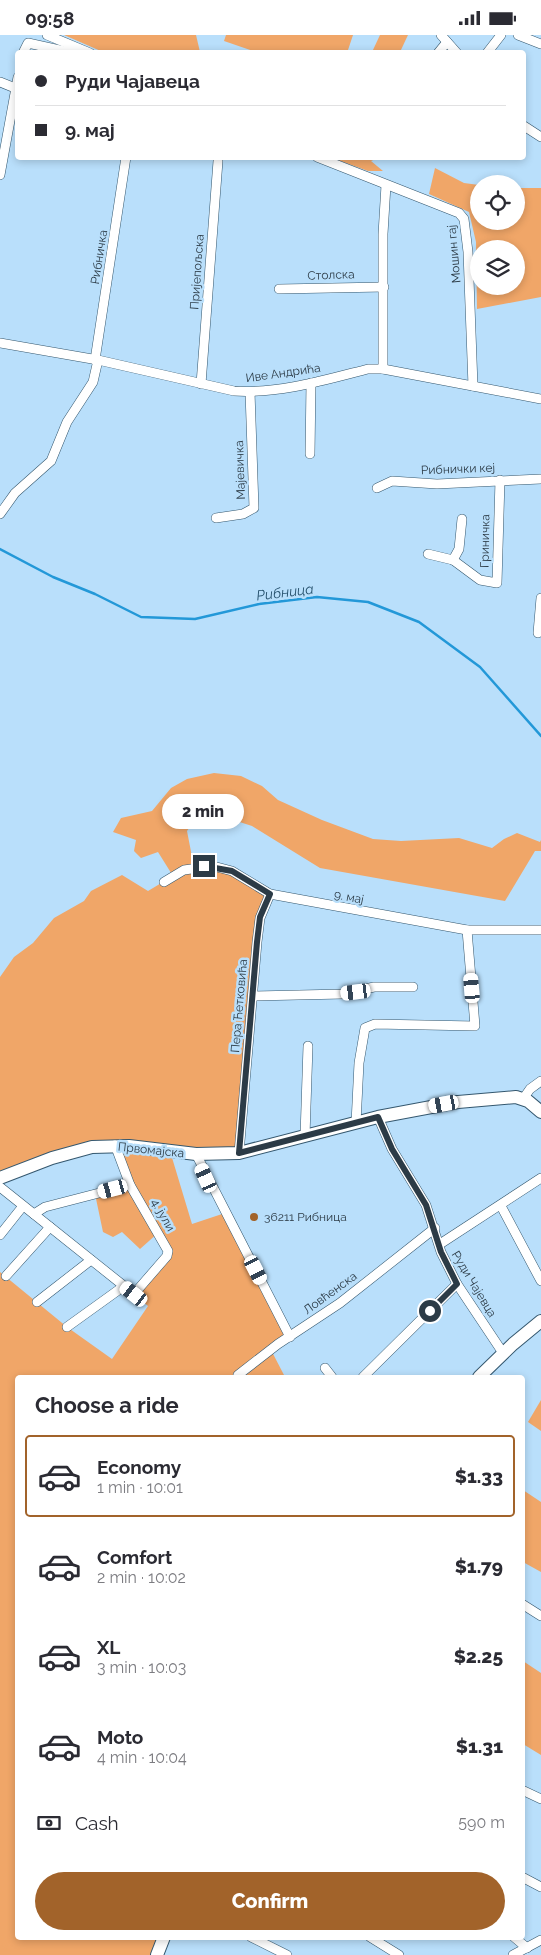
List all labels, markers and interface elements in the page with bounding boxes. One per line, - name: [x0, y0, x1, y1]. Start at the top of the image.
- text: 09:58: [25, 7, 75, 29]
- text: Руди Чајавеца: [65, 70, 200, 92]
- text: 9. мај: [65, 119, 115, 141]
- map controls: [470, 175, 525, 295]
- button: locate: [470, 175, 525, 230]
- street label: Мошин гај: [444, 224, 464, 284]
- street label: Рибничка: [88, 229, 110, 285]
- street label: Пријепољска: [187, 234, 207, 310]
- button: layers: [470, 240, 525, 295]
- street label: Столска: [307, 267, 355, 283]
- street label: Иве Андрића: [245, 361, 321, 385]
- street label: Мајевичка: [232, 440, 248, 500]
- street label: Рибнички кеј: [421, 461, 495, 477]
- street label: Гриничка: [478, 514, 492, 568]
- water label: Рибница: [255, 581, 315, 603]
- callout: 2 min: [163, 793, 245, 829]
- text: 2 min: [182, 802, 224, 821]
- route end: [193, 855, 215, 877]
- street label: 9. мај: [333, 887, 365, 907]
- street label: Пера Ћетковића: [228, 959, 250, 1053]
- car: [463, 972, 480, 1004]
- car: [340, 983, 371, 1001]
- car: [427, 1094, 460, 1114]
- street label: Првомајска: [117, 1140, 185, 1160]
- car: [193, 1161, 218, 1195]
- car: [96, 1178, 129, 1200]
- street label: 4. јули: [148, 1196, 178, 1234]
- place label: 36211 Рибница: [264, 1210, 347, 1224]
- marker: 36211 Рибница: [248, 1211, 260, 1223]
- street label: Руди Чајевца: [449, 1248, 499, 1320]
- car: [242, 1253, 269, 1287]
- street label: Ловћенска: [301, 1269, 359, 1317]
- car: [117, 1279, 150, 1309]
- route start: [419, 1300, 441, 1322]
- text: Choose a ride: [35, 1392, 179, 1418]
- icon: car: [37, 1454, 82, 1499]
- text: Economy: [97, 1456, 181, 1478]
- text: $1.33: [455, 1465, 503, 1487]
- text: 1 min · 10:01: [97, 1478, 183, 1497]
- icon: car: [37, 1544, 82, 1589]
- text: Comfort: [97, 1546, 172, 1568]
- text: $1.79: [455, 1555, 503, 1577]
- text: 2 min · 10:02: [97, 1568, 186, 1587]
- icon: car: [37, 1634, 82, 1679]
- text: XL: [97, 1636, 120, 1658]
- text: $2.25: [454, 1645, 503, 1667]
- text: 3 min · 10:03: [97, 1658, 186, 1677]
- icon: car: [37, 1724, 82, 1769]
- text: Moto: [97, 1726, 143, 1748]
- text: $1.31: [456, 1735, 503, 1757]
- text: 4 min · 10:04: [97, 1748, 187, 1767]
- icon: cash: [35, 1809, 63, 1837]
- text: Cash: [75, 1812, 119, 1834]
- text: 590 m: [458, 1813, 505, 1832]
- button: Confirm: [35, 1872, 505, 1930]

